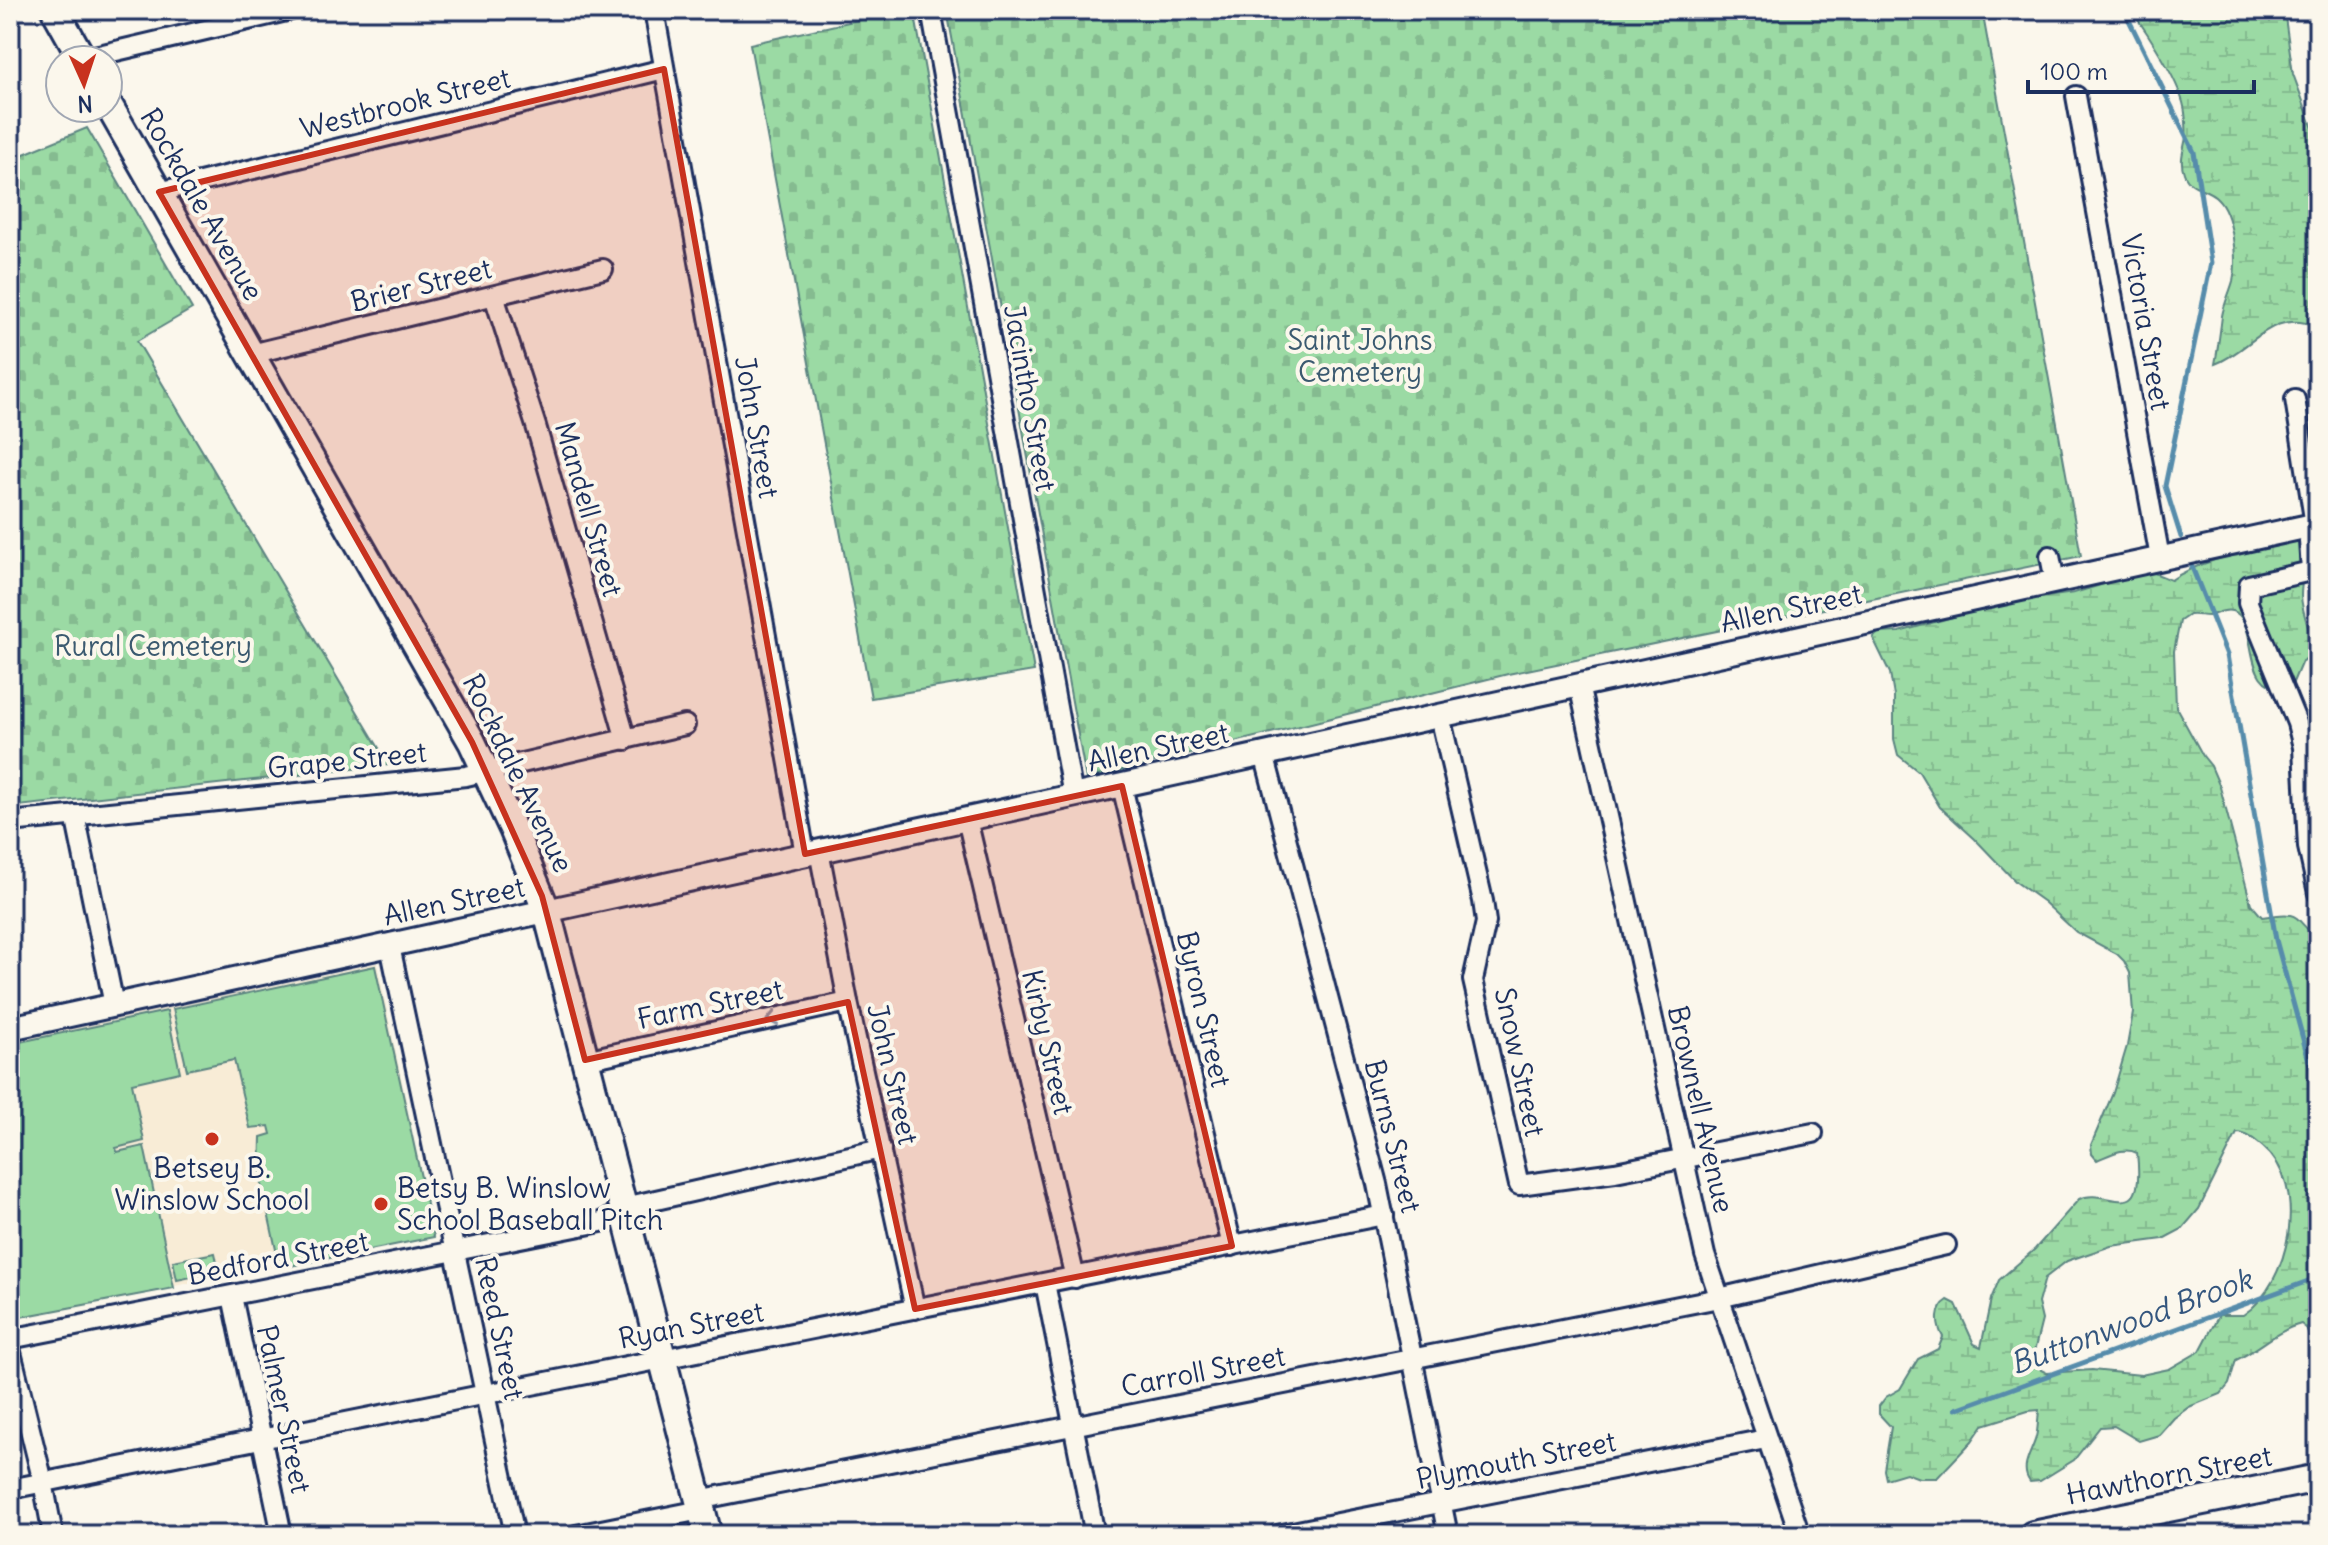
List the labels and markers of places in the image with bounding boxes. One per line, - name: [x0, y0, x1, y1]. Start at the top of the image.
- marker: Betsey B. Winslow School: [203, 1130, 221, 1148]
- place label: Betsey B. Winslow School: [114, 1150, 310, 1218]
- place label: Betsy B. Winslow School Baseball Pitch: [397, 1170, 663, 1238]
- marker: Betsy B. Winslow School Baseball Pitch: [372, 1195, 390, 1213]

